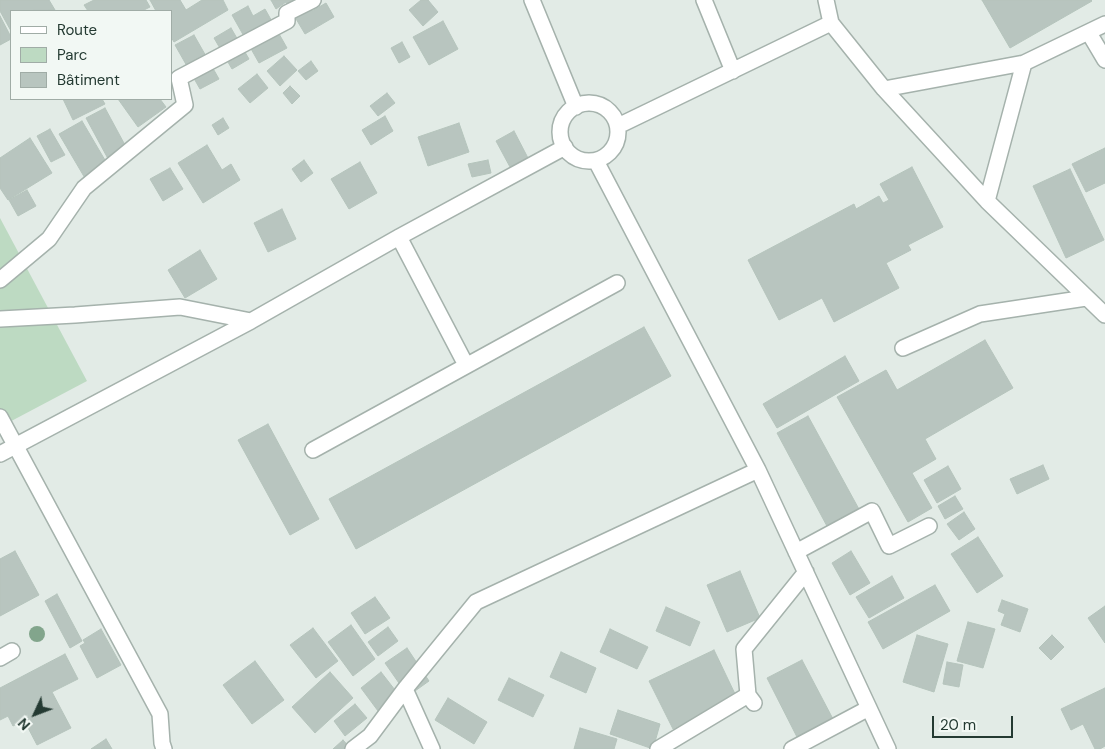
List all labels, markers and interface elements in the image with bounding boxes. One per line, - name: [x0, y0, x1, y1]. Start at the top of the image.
- legend: [10, 10, 172, 100]
- text: Route: [57, 20, 97, 40]
- text: Parc: [57, 45, 87, 65]
- text: Bâtiment: [57, 70, 120, 90]
- north arrow: [10, 689, 60, 739]
- scale bar: [935, 706, 1016, 738]
- text: N: [14, 714, 34, 734]
- text: 20 m: [940, 715, 976, 735]

